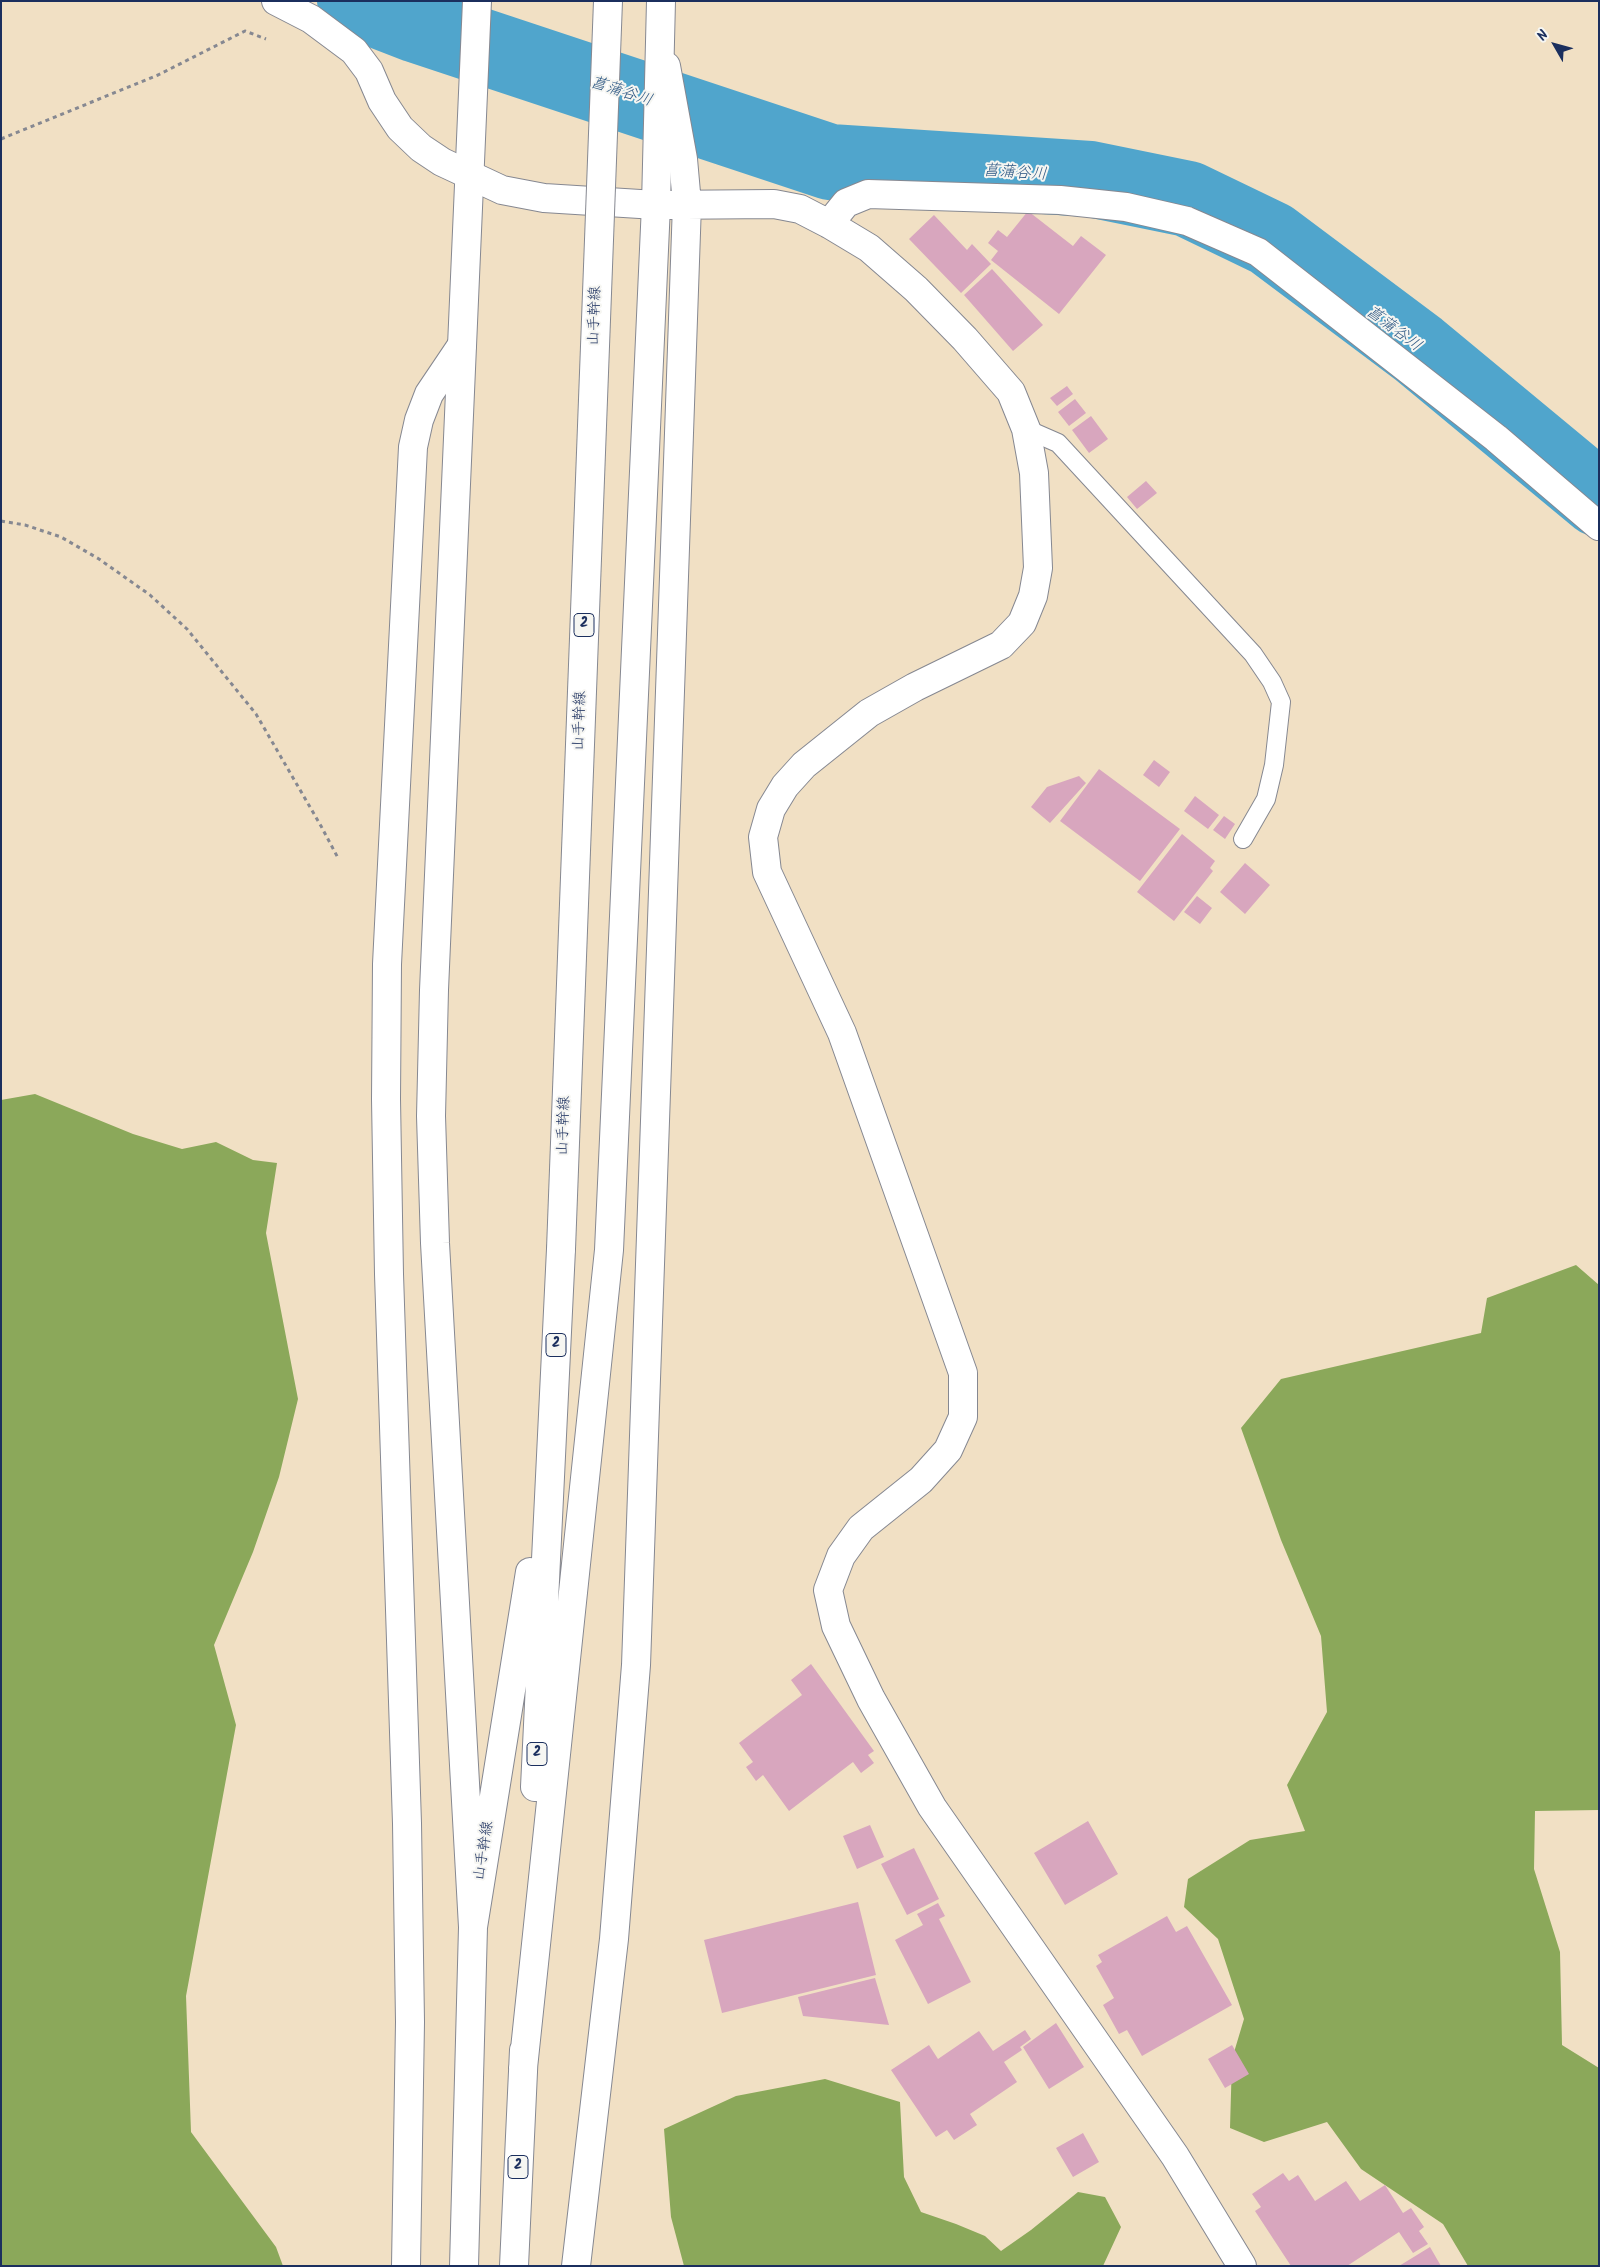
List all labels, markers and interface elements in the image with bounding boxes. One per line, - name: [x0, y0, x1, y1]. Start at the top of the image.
- north arrow: [1530, 20, 1580, 70]
- text: N: [1532, 26, 1555, 46]
- water label: 菖蒲谷川: [588, 74, 654, 112]
- water label: 菖蒲谷川: [982, 162, 1048, 186]
- street label: 山手幹線: [586, 286, 606, 346]
- water label: 菖蒲谷川: [1362, 303, 1424, 357]
- road number: 2: [574, 614, 594, 636]
- street label: 山手幹線: [571, 691, 591, 751]
- street label: 山手幹線: [555, 1096, 575, 1156]
- road number: 2: [546, 1334, 566, 1356]
- road number: 2: [527, 1742, 547, 1766]
- street label: 山手幹線: [471, 1820, 499, 1882]
- road number: 2: [508, 2156, 528, 2178]

